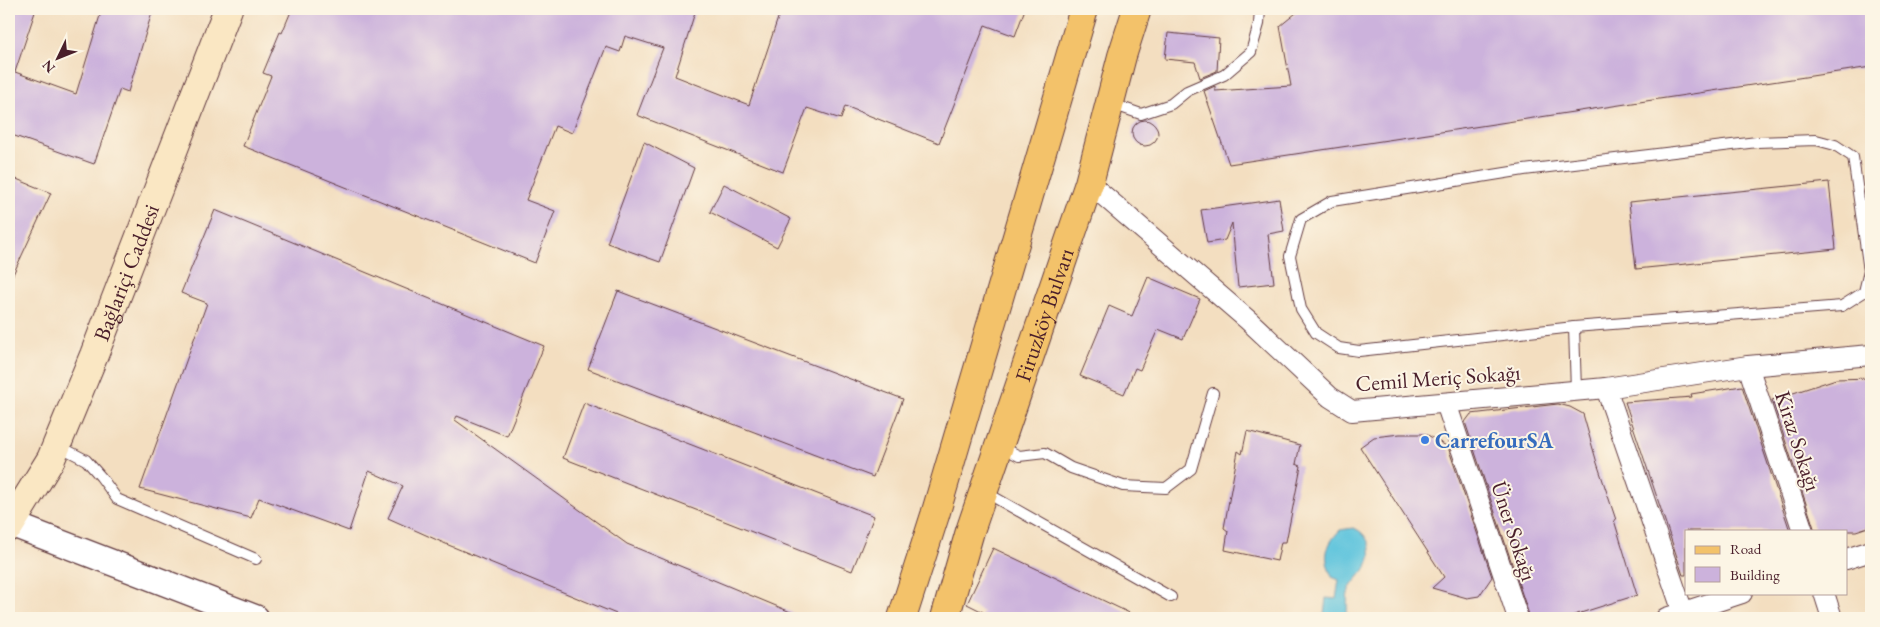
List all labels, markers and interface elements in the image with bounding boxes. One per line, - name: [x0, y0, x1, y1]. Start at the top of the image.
- north arrow: [32, 32, 82, 82]
- text: N: [38, 56, 59, 77]
- street label: Bağlariçi Caddesi: [86, 200, 166, 345]
- street label: Firuzköy Bulvarı: [1008, 244, 1080, 385]
- street label: Cemil Meriç Sokağı: [1355, 358, 1521, 398]
- street label: Kiraz Sokağı: [1768, 387, 1828, 495]
- place label: CarrefourSA: [1435, 426, 1554, 455]
- marker: CarrefourSA: [1419, 434, 1431, 446]
- street label: Üner Sokağı: [1484, 478, 1544, 584]
- legend: [1685, 530, 1848, 594]
- text: Road: [1730, 539, 1762, 558]
- text: Building: [1730, 565, 1780, 584]

